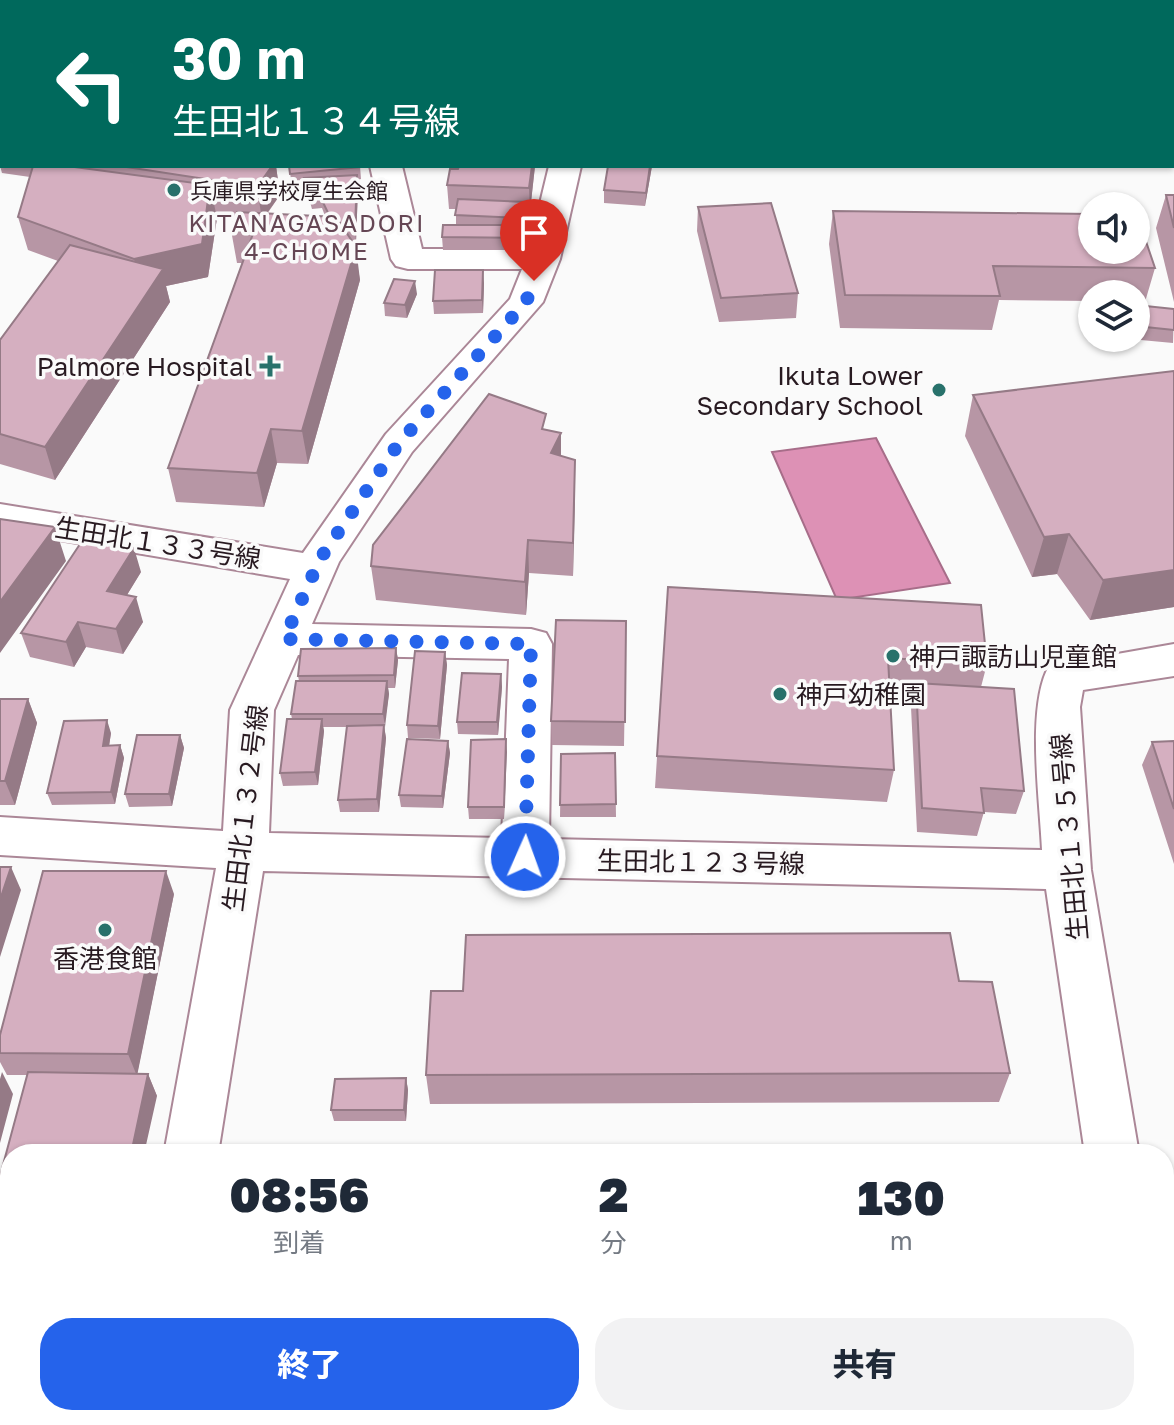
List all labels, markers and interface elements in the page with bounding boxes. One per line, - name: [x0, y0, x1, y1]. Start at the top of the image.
- text: 30 m: [172, 24, 306, 91]
- icon: left: [40, 32, 144, 136]
- text: 生田北１３４号線: [172, 99, 460, 142]
- place label: 兵庫県学校厚生会館: [190, 177, 388, 204]
- marker: 兵庫県学校厚生会館: [165, 181, 183, 199]
- map controls: [1078, 192, 1150, 352]
- button: sound: [1078, 192, 1150, 264]
- pin: [500, 199, 568, 281]
- district label: KITANAGASADORI 4-CHOME: [189, 208, 425, 265]
- icon: arrive: [512, 211, 556, 255]
- button: layers: [1078, 280, 1150, 352]
- place label: Palmore Hospital: [37, 351, 252, 382]
- marker: Palmore Hospital: [259, 355, 281, 377]
- place label: Ikuta Lower Secondary School: [697, 360, 923, 421]
- marker: Ikuta Lower Secondary School: [930, 381, 948, 399]
- street label: 生田北１３３号線: [53, 511, 263, 575]
- place label: 神戸諏訪山児童館: [909, 641, 1117, 672]
- marker: 神戸諏訪山児童館: [884, 647, 902, 665]
- place label: 神戸幼稚園: [796, 679, 926, 710]
- marker: 神戸幼稚園: [771, 685, 789, 703]
- street label: 生田北１３２号線: [217, 703, 273, 913]
- street label: 生田北１３５号線: [1044, 732, 1094, 942]
- position arrow: [483, 815, 567, 899]
- street label: 生田北１２３号線: [597, 845, 805, 879]
- marker: 香港食館: [96, 921, 114, 939]
- place label: 香港食館: [53, 943, 157, 974]
- text: 08:56: [229, 1165, 370, 1223]
- text: 2: [599, 1165, 628, 1223]
- text: 130: [858, 1168, 945, 1226]
- text: m: [890, 1225, 913, 1256]
- text: 到着: [273, 1227, 325, 1258]
- text: 分: [601, 1227, 627, 1258]
- button: 終了: [40, 1318, 579, 1410]
- button: 共有: [595, 1318, 1134, 1410]

